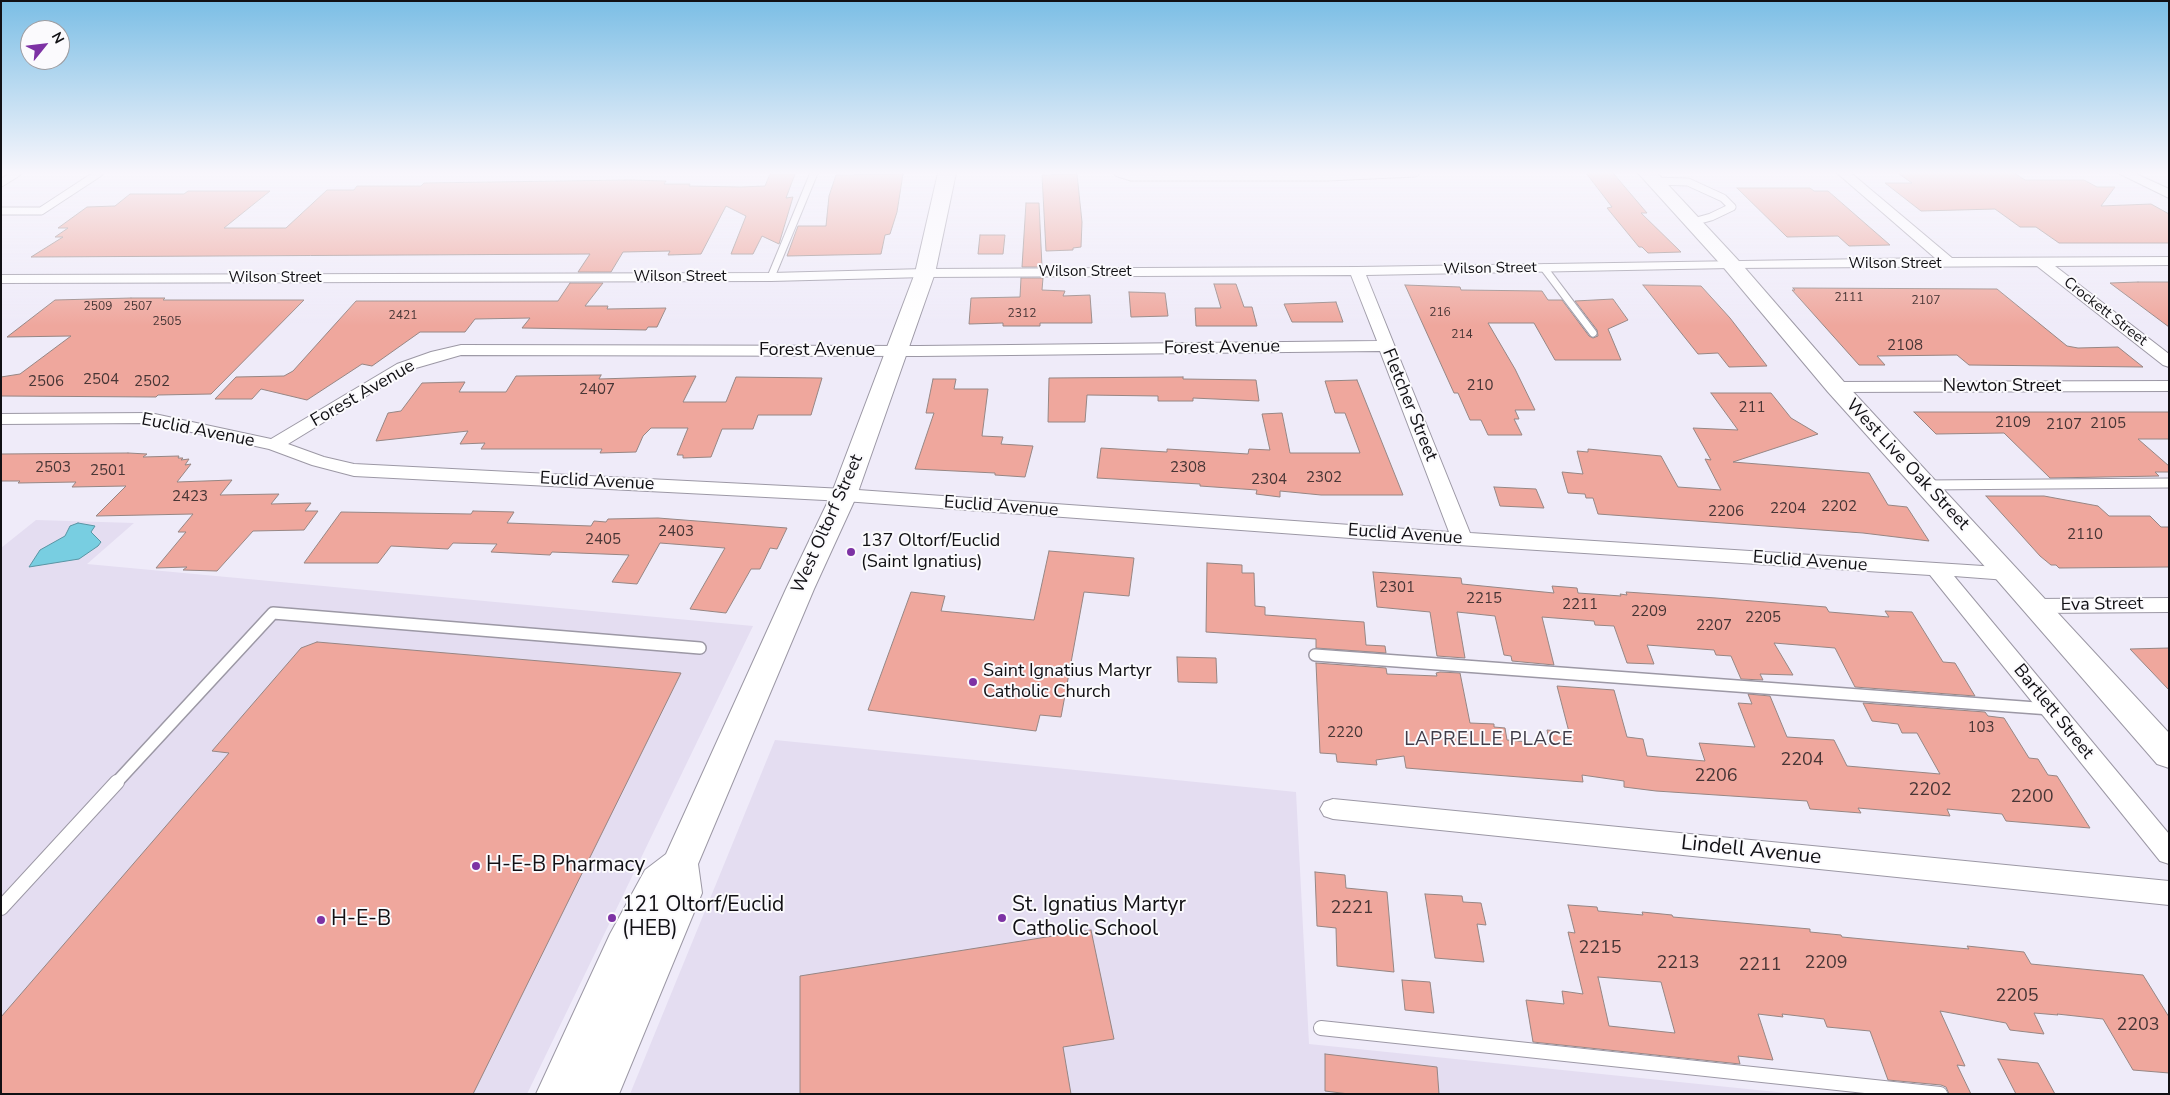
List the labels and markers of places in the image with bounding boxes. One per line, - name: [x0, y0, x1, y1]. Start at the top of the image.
- place label: 137 Oltorf/Euclid (Saint Ignatius): [861, 531, 1000, 574]
- marker: 137 Oltorf/Euclid (Saint Ignatius): [845, 546, 857, 558]
- place label: Saint Ignatius Martyr Catholic Church: [983, 661, 1152, 704]
- marker: Saint Ignatius Martyr Catholic Church: [967, 676, 979, 688]
- place label: H-E-B Pharmacy: [486, 853, 645, 879]
- marker: H-E-B Pharmacy: [470, 860, 482, 872]
- place label: 121 Oltorf/Euclid (HEB): [622, 893, 784, 943]
- place label: St. Ignatius Martyr Catholic School: [1012, 893, 1186, 943]
- place label: H-E-B: [331, 907, 391, 933]
- marker: 121 Oltorf/Euclid (HEB): [606, 912, 618, 924]
- marker: St. Ignatius Martyr Catholic School: [996, 912, 1008, 924]
- marker: H-E-B: [315, 914, 327, 926]

